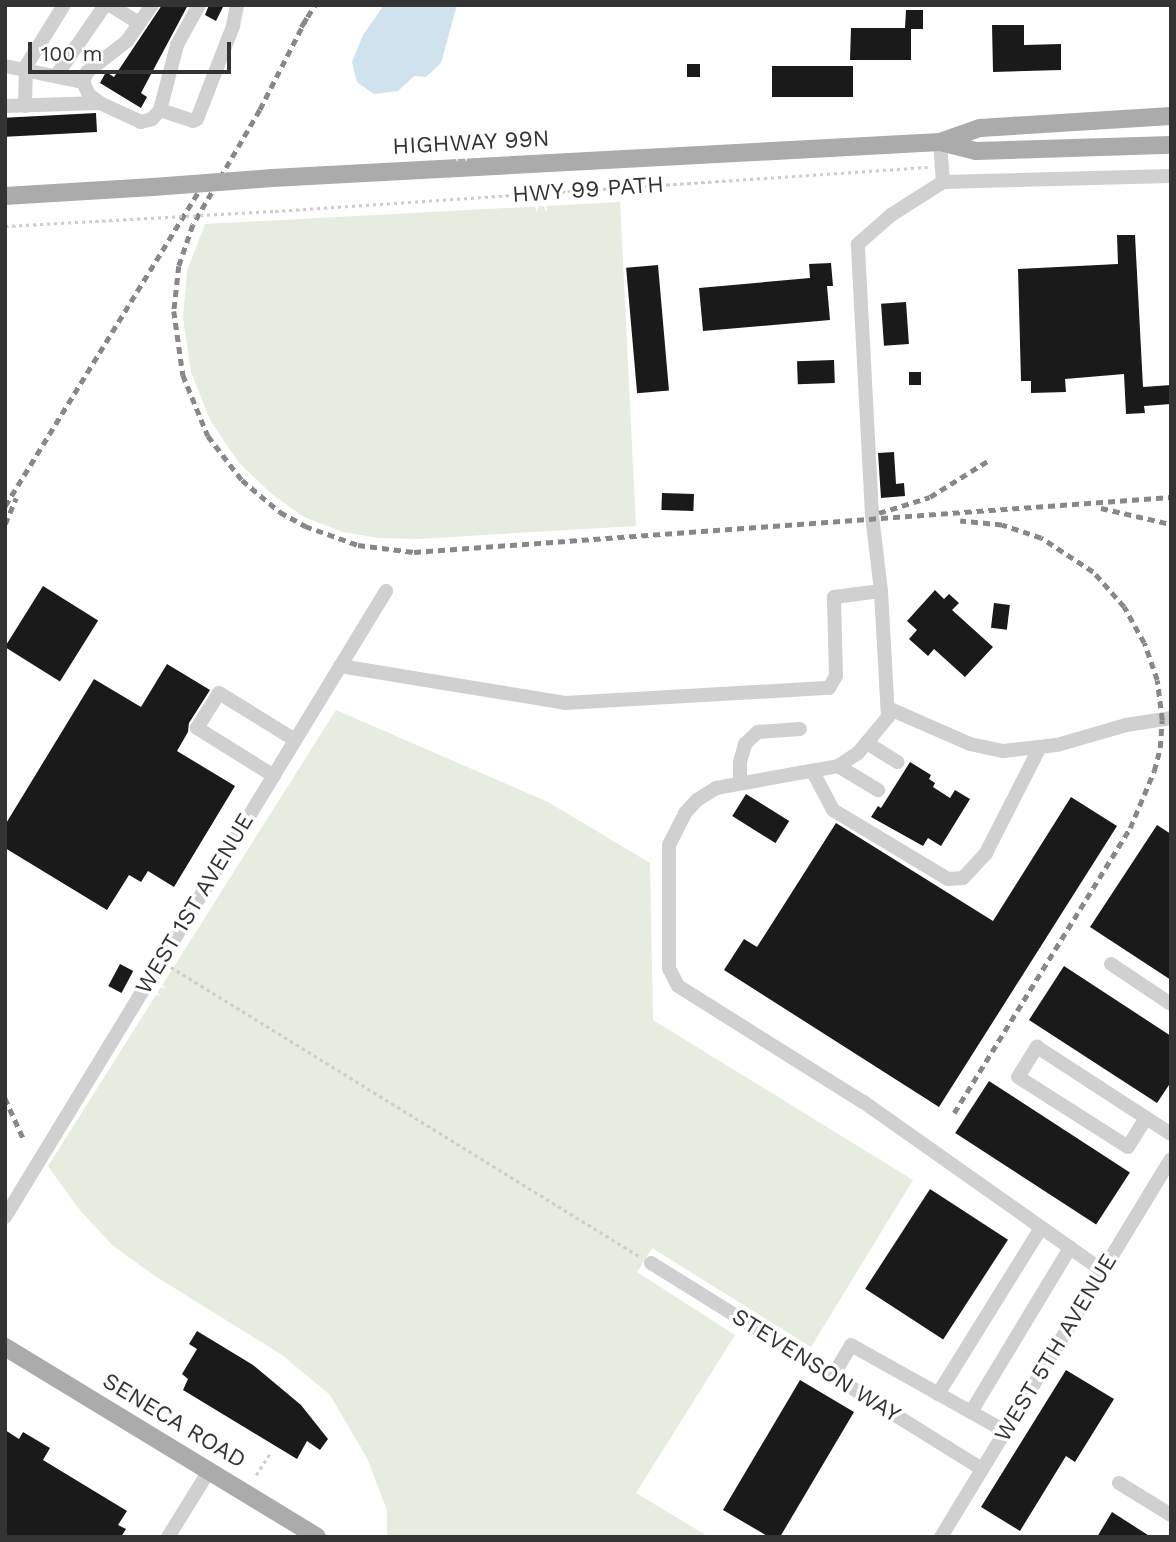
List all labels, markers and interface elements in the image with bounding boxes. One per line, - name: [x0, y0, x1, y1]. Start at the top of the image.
- scale bar: [32, 28, 234, 72]
- text: 100 m: [41, 41, 103, 66]
- street label: HIGHWAY 99N: [391, 125, 551, 161]
- street label: HWY 99 PATH: [511, 171, 665, 209]
- street label: WEST 1ST AVENUE: [129, 808, 261, 1000]
- street label: WEST 5TH AVENUE: [989, 1248, 1123, 1448]
- street label: STEVENSON WAY: [727, 1303, 905, 1429]
- street label: SENECA ROAD: [97, 1367, 251, 1475]

